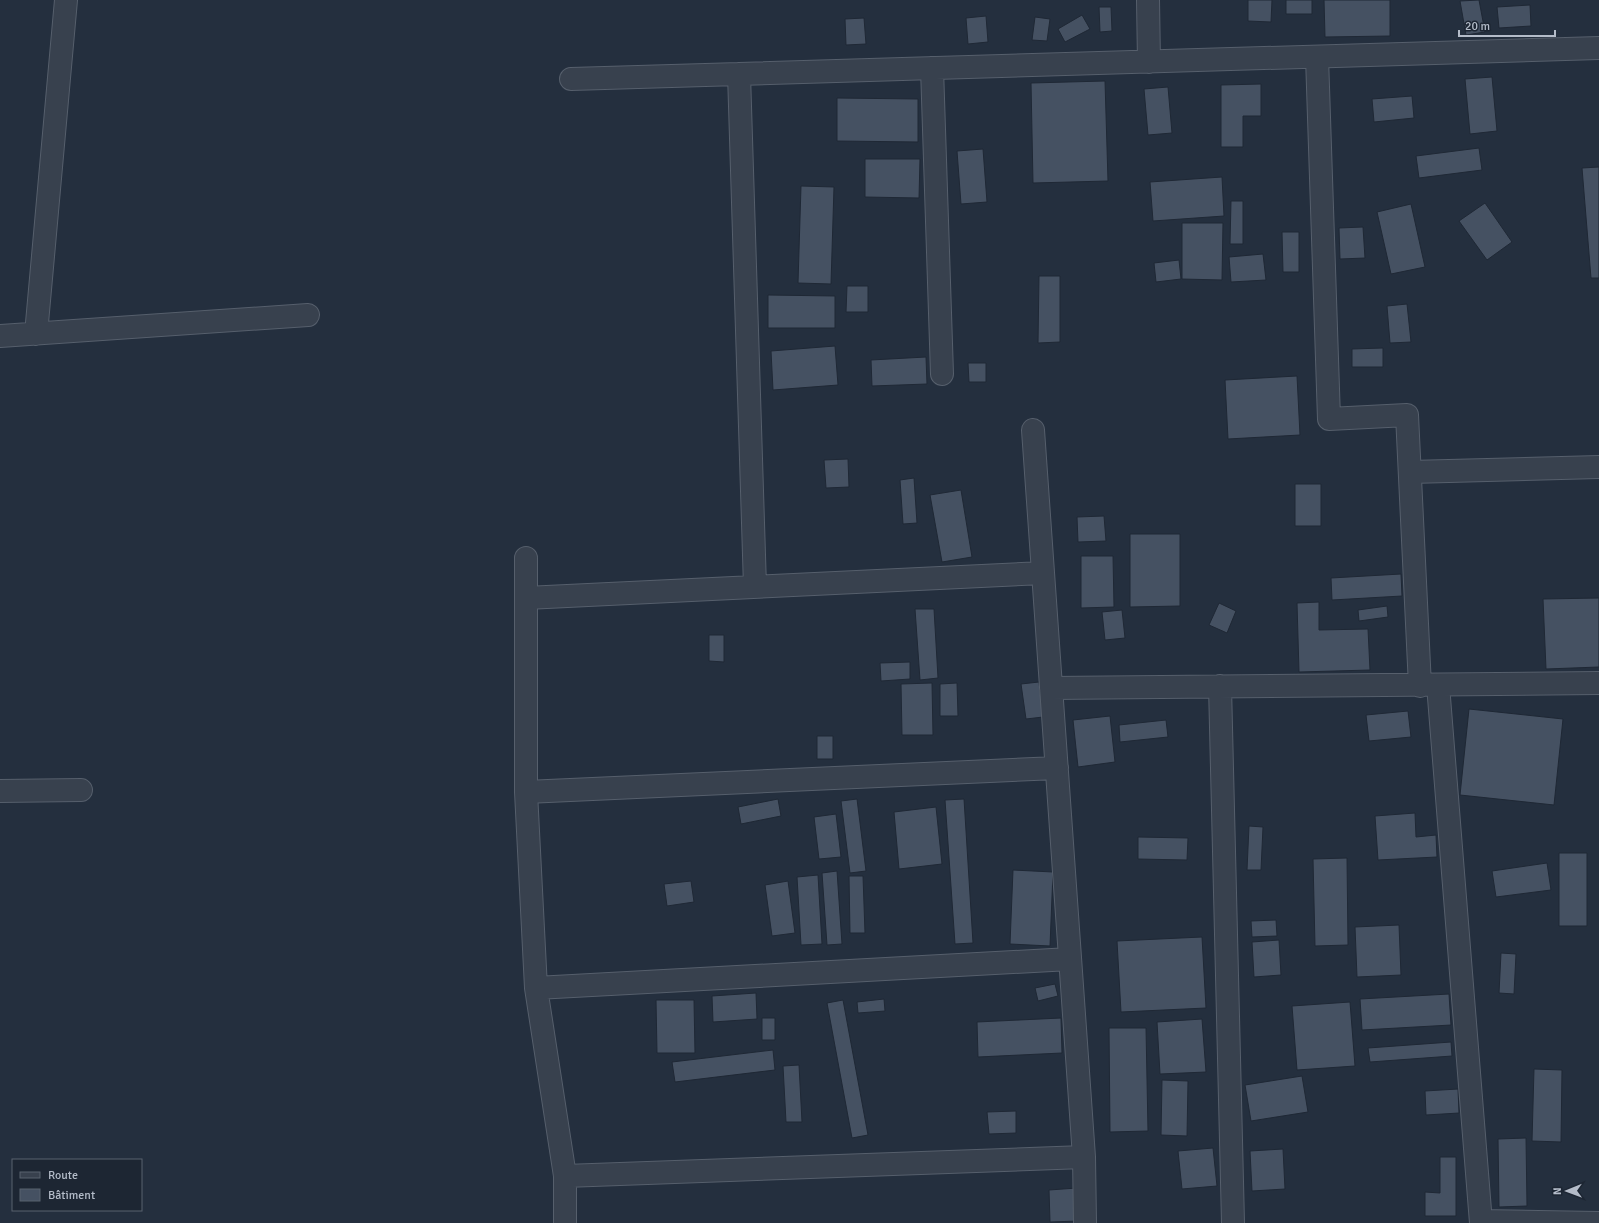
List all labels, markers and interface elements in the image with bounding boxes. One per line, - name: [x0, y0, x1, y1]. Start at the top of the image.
- scale bar: [1459, 12, 1555, 38]
- text: 20 m: [1465, 19, 1490, 34]
- legend: [12, 1159, 142, 1211]
- text: Route: [48, 1168, 78, 1183]
- north arrow: [1547, 1171, 1587, 1211]
- text: N: [1551, 1187, 1564, 1195]
- text: Bâtiment: [48, 1188, 95, 1203]

